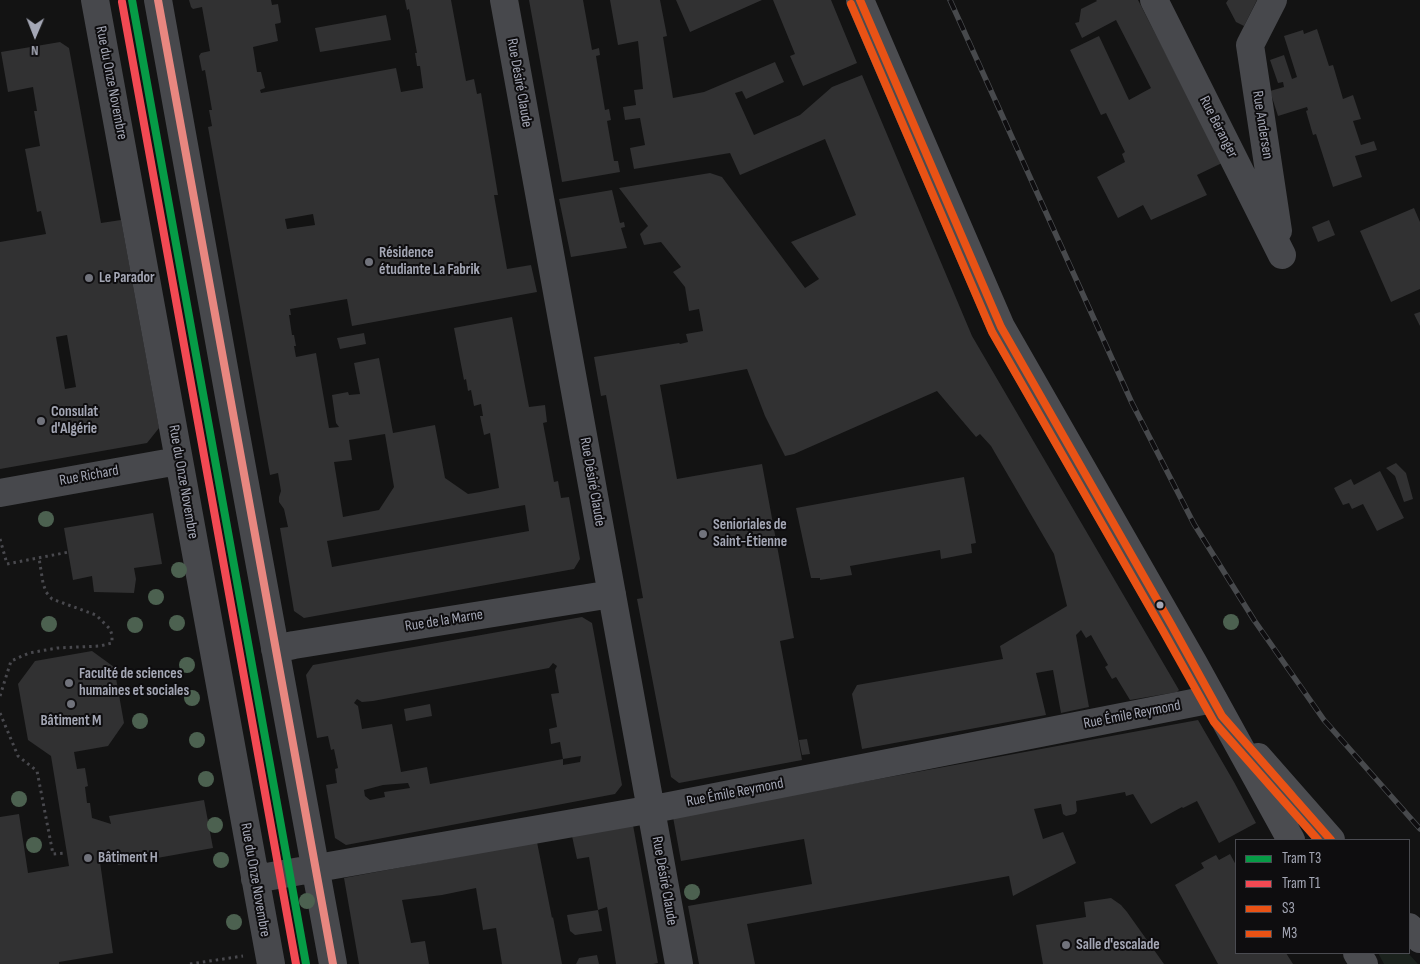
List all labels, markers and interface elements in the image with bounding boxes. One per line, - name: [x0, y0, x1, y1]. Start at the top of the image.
- north arrow: [10, 10, 60, 60]
- street label: Rue du Onze Novembre: [91, 25, 131, 141]
- street label: Rue Désiré Claude: [502, 37, 536, 129]
- text: N: [31, 42, 39, 59]
- street label: Rue Andersen: [1248, 90, 1276, 160]
- street label: Rue Béranger: [1195, 93, 1241, 161]
- place label: Résidence étudiante La Fabrik: [379, 244, 480, 279]
- marker: Résidence étudiante La Fabrik: [363, 256, 375, 268]
- place label: Le Parador: [99, 269, 155, 287]
- marker: Le Parador: [83, 272, 95, 284]
- place label: Consulat d'Algérie: [51, 403, 98, 438]
- marker: Consulat d'Algérie: [35, 415, 47, 427]
- street label: Rue du Onze Novembre: [164, 424, 202, 540]
- street label: Rue Désiré Claude: [575, 436, 609, 528]
- street label: Rue Richard: [58, 462, 120, 490]
- place label: Senioriales de Saint-Étienne: [713, 516, 787, 551]
- marker: Senioriales de Saint-Étienne: [697, 528, 709, 540]
- unlabelled marker: [1155, 600, 1165, 610]
- street label: Rue de la Marne: [404, 606, 484, 636]
- place label: Faculté de sciences humaines et sociales: [79, 665, 189, 700]
- marker: Faculté de sciences humaines et sociales: [63, 677, 75, 689]
- street label: Rue Émile Reymond: [1082, 697, 1182, 733]
- marker: Bâtiment M: [65, 698, 77, 710]
- place label: Bâtiment M: [40, 712, 102, 730]
- street label: Rue Émile Reymond: [685, 775, 785, 811]
- street label: Rue du Onze Novembre: [236, 822, 274, 938]
- street label: Rue Désiré Claude: [647, 835, 681, 927]
- legend: [1235, 839, 1410, 954]
- place label: Bâtiment H: [98, 849, 158, 867]
- text: Tram T3: [1282, 849, 1321, 868]
- marker: Bâtiment H: [82, 852, 94, 864]
- text: Tram T1: [1282, 874, 1320, 893]
- text: S3: [1282, 899, 1295, 918]
- text: M3: [1282, 924, 1297, 943]
- place label: Salle d'escalade: [1076, 936, 1160, 954]
- marker: Salle d'escalade: [1060, 939, 1072, 951]

